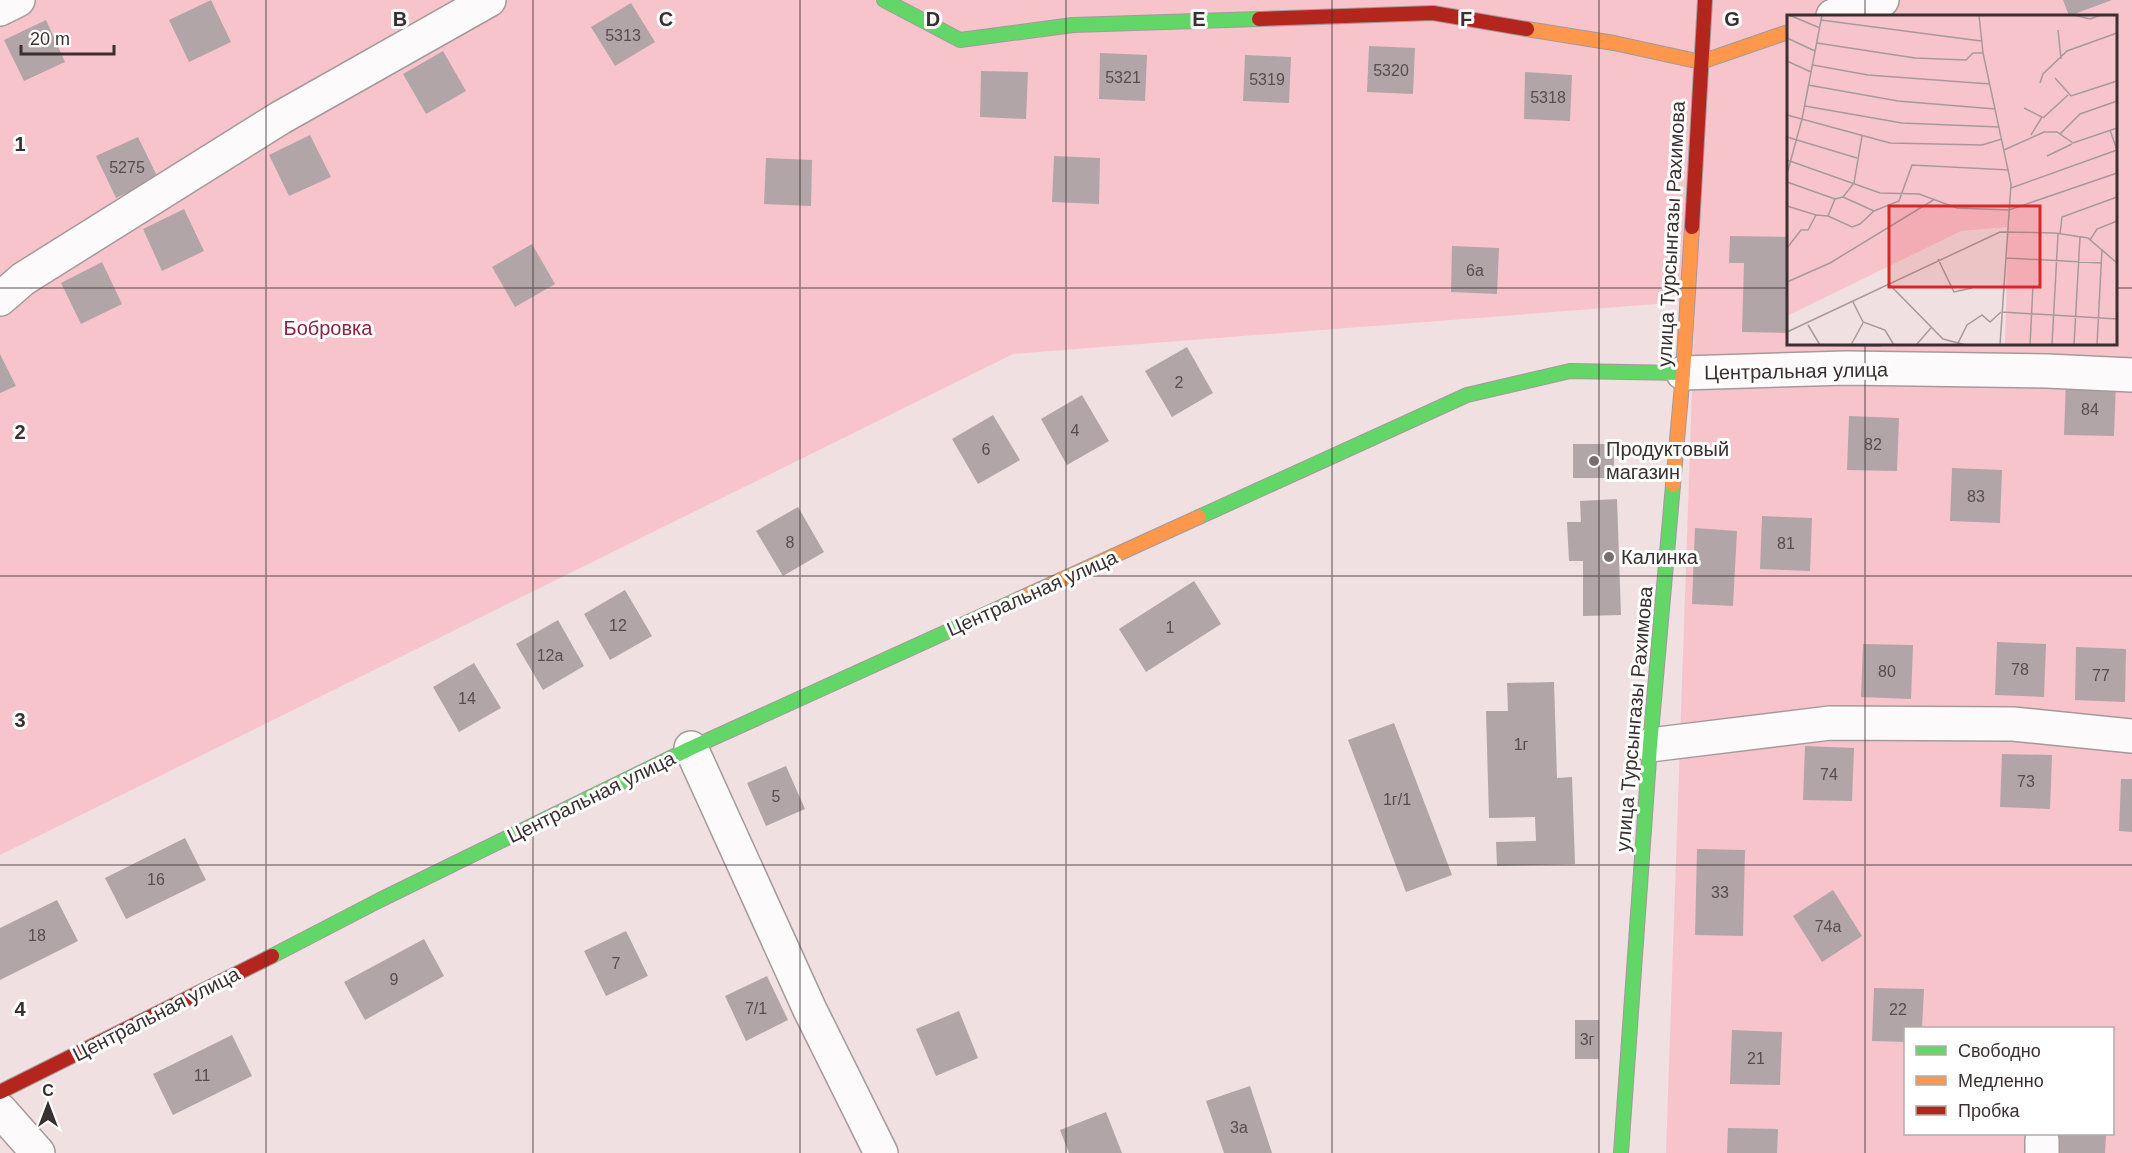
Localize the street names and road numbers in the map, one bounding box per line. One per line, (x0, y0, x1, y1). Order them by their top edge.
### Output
street label: улица Турсынгазы Рахимова (1653, 100, 1689, 367)
street label: Центральная улица (1704, 358, 1889, 384)
street label: Центральная улица (943, 545, 1121, 640)
street label: улица Турсынгазы Рахимова (1611, 585, 1657, 853)
street label: Центральная улица (503, 746, 679, 847)
street label: Центральная улица (69, 962, 244, 1066)

